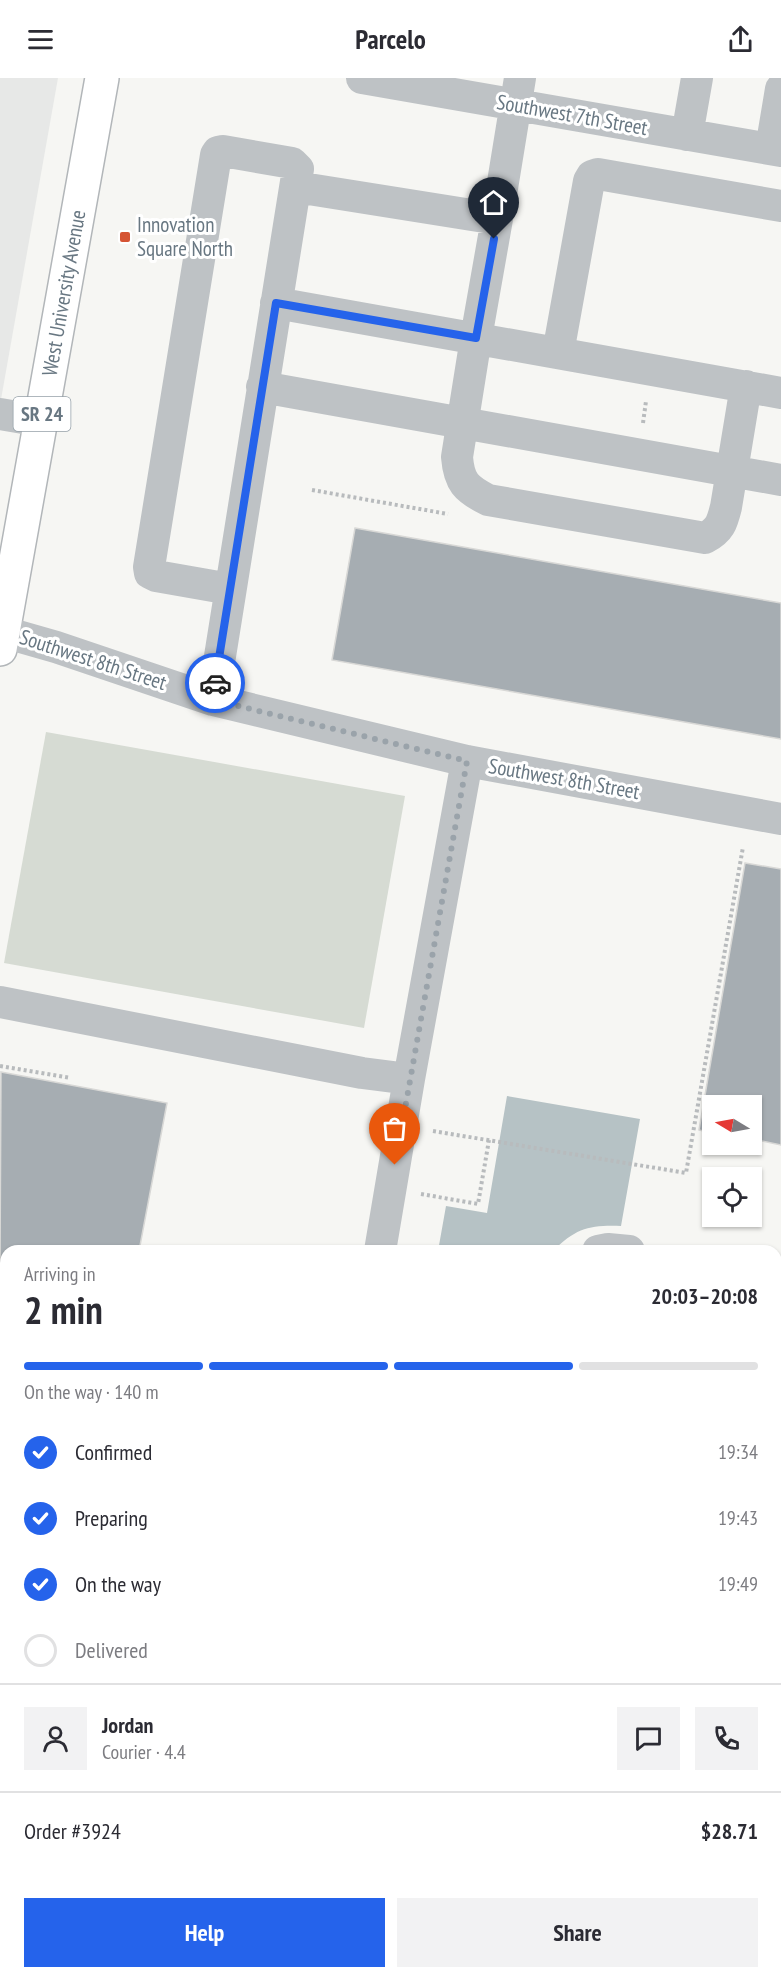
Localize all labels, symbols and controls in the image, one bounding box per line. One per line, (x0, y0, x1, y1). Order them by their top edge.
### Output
text: Parcelo (355, 22, 426, 56)
icon: menu (24, 23, 57, 56)
icon: share (724, 23, 757, 56)
street label: Southwest 7th Street (495, 88, 650, 141)
pin (468, 177, 519, 239)
icon: home (477, 186, 510, 219)
street label: West University Avenue (36, 208, 91, 378)
place label: Innovation Square North (137, 211, 233, 262)
marker: Innovation Square North (118, 230, 132, 244)
road number: SR 24 (14, 397, 70, 431)
street label: Southwest 8th Street (16, 623, 170, 696)
courier (185, 653, 245, 713)
icon: car (199, 667, 232, 700)
street label: Southwest 8th Street (487, 752, 642, 805)
north arrow (702, 1095, 762, 1155)
map controls (702, 1095, 762, 1227)
pin (369, 1103, 420, 1165)
icon: bag (378, 1112, 411, 1145)
button: locate (702, 1167, 762, 1227)
text: Arriving in (24, 1261, 96, 1287)
text: 20:03–20:08 (651, 1282, 758, 1310)
text: 2 min (24, 1284, 103, 1335)
text: On the way · 140 m (24, 1379, 159, 1405)
icon: check (24, 1436, 57, 1469)
text: Confirmed (75, 1438, 152, 1466)
text: 19:34 (718, 1439, 758, 1465)
icon: check (24, 1502, 57, 1535)
text: Preparing (75, 1504, 148, 1532)
text: 19:43 (718, 1505, 758, 1531)
icon: check (24, 1568, 57, 1601)
text: On the way (75, 1570, 161, 1598)
text: 19:49 (718, 1571, 758, 1597)
text: Delivered (75, 1636, 148, 1664)
button: person (24, 1707, 87, 1770)
button: chat (617, 1707, 680, 1770)
button: phone (695, 1707, 758, 1770)
text: Jordan (102, 1711, 153, 1739)
text: Courier · 4.4 (102, 1739, 186, 1765)
text: Order #3924 (24, 1817, 121, 1845)
text: $28.71 (701, 1817, 758, 1845)
button: Help (24, 1898, 385, 1967)
button: Share (397, 1898, 758, 1967)

